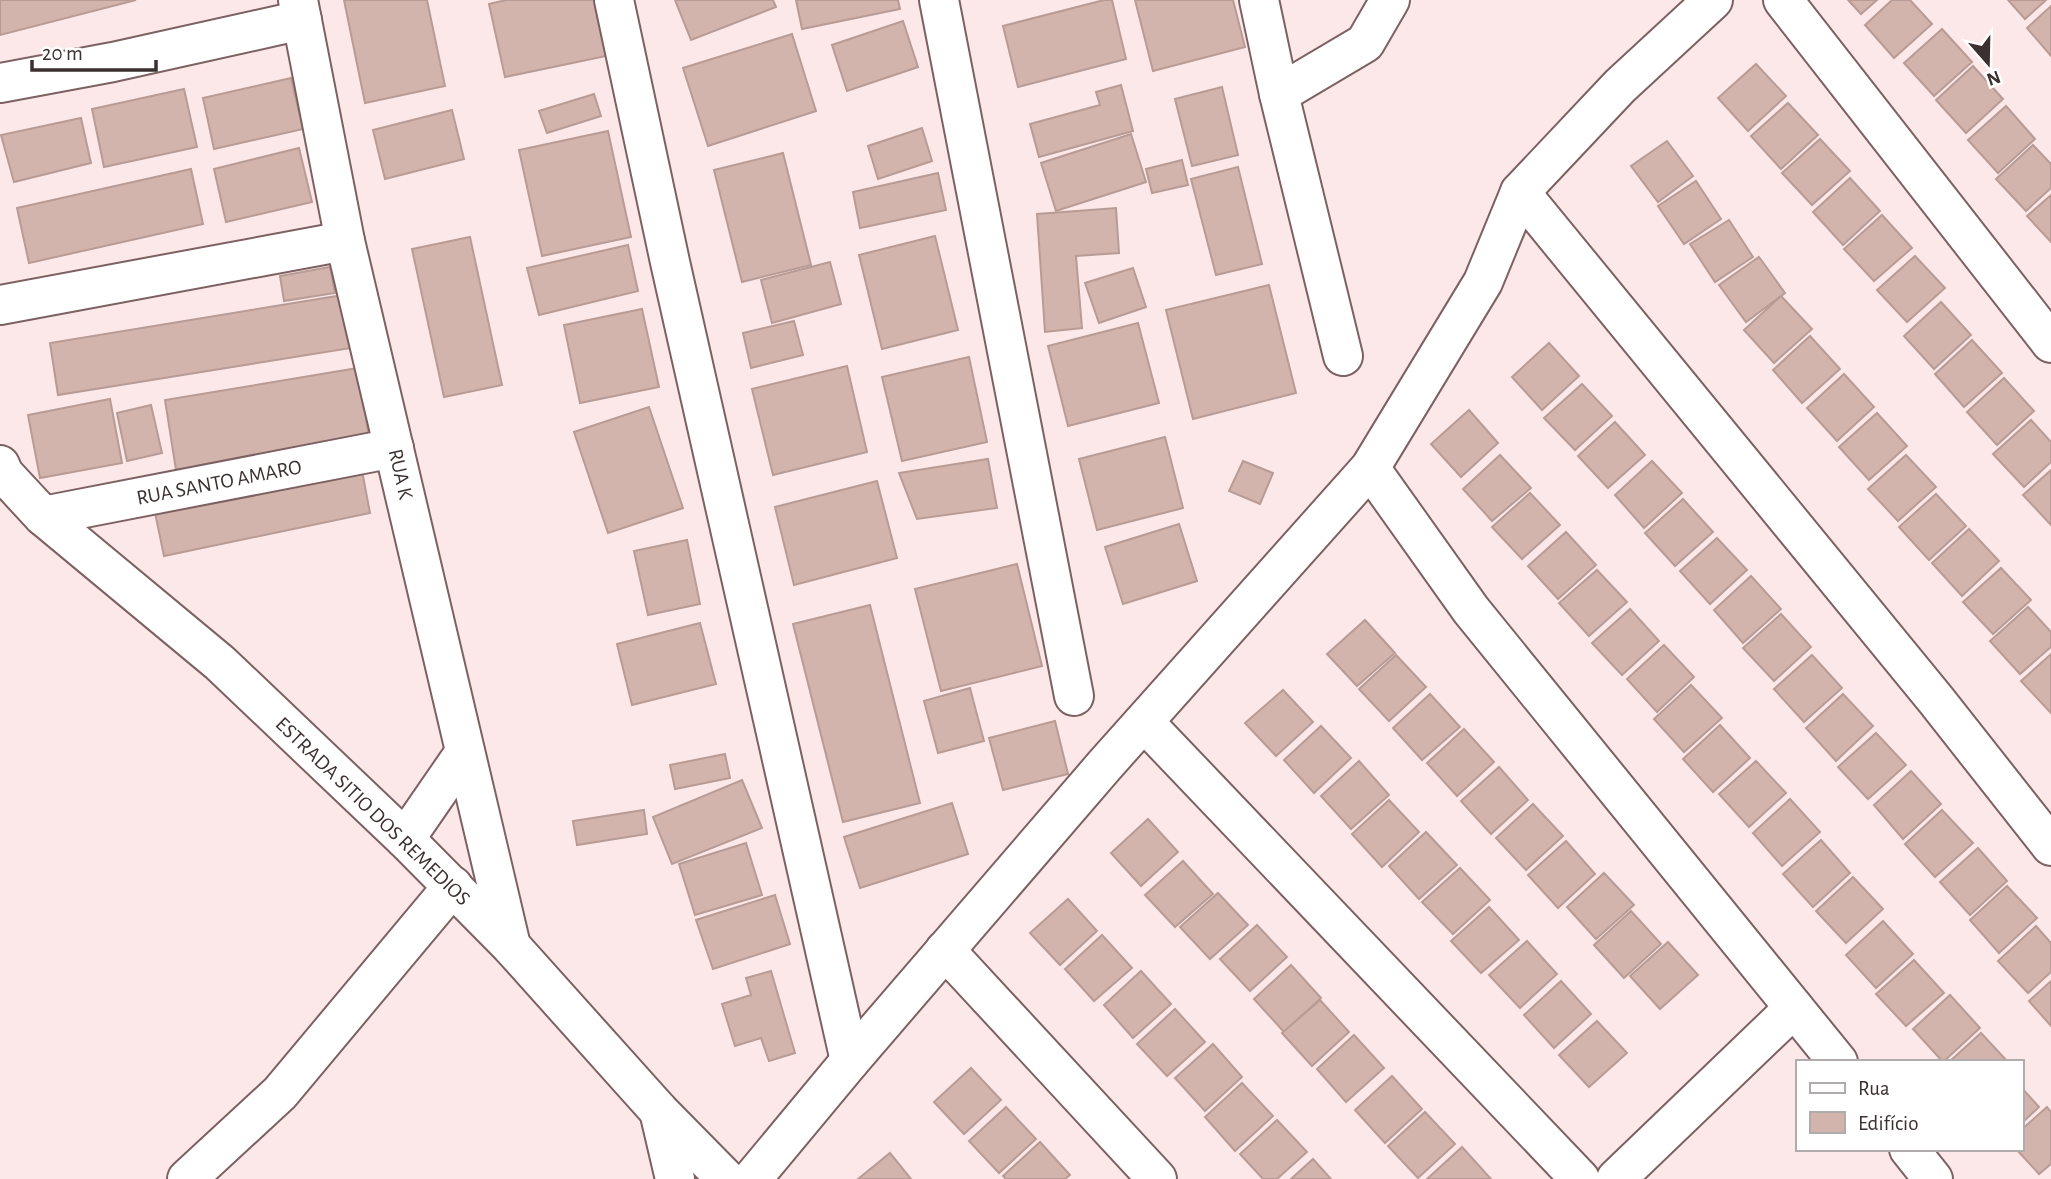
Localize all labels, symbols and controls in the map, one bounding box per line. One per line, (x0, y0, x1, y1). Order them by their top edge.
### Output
scale bar (32, 28, 156, 72)
north arrow (1953, 28, 2023, 98)
text: 20 m (42, 43, 83, 64)
text: N (1984, 66, 2003, 89)
street label: RUA K (385, 447, 417, 502)
street label: RUA SANTO AMARO (135, 456, 303, 509)
street label: ESTRADA SITIO DOS REMEDIOS (271, 713, 474, 910)
legend (1796, 1060, 2023, 1151)
text: Rua (1858, 1078, 1890, 1099)
text: Edifício (1858, 1113, 1918, 1134)

